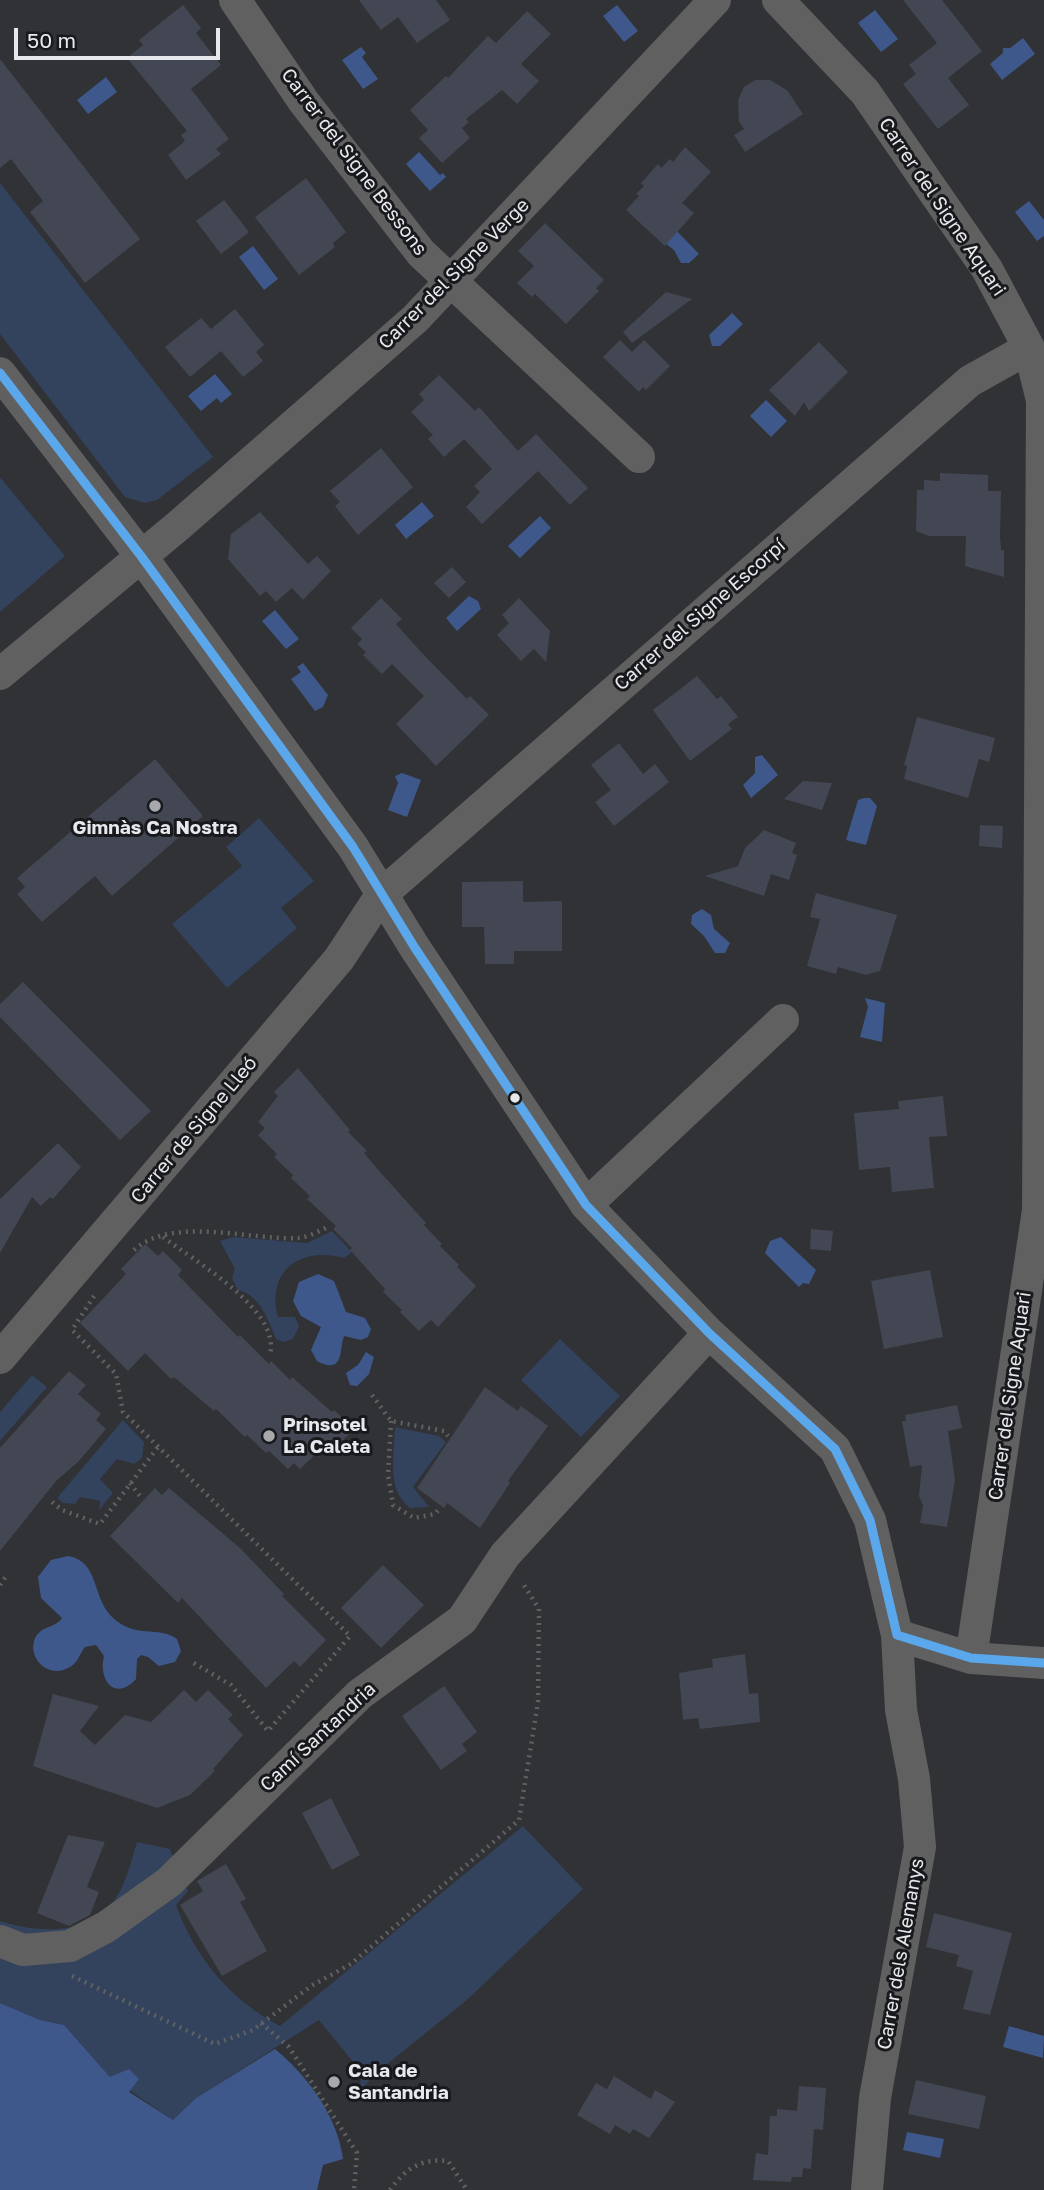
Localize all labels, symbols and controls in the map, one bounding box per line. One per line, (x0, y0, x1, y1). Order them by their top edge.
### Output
scale bar (18, 14, 224, 58)
text: 50 m (27, 27, 76, 53)
street label: Carrer del Signe Bessons (276, 64, 432, 260)
street label: Carrer del Signe Aquari (874, 113, 1010, 301)
street label: Carrer del Signe Verge (374, 194, 534, 354)
street label: Carrer del Signe Escorpí (610, 535, 790, 695)
marker: Gimnàs Ca Nostra (147, 798, 163, 814)
place label: Gimnàs Ca Nostra (72, 817, 238, 839)
street label: Carrer de Signe Lleó (126, 1052, 262, 1208)
unlabelled marker (508, 1091, 522, 1105)
street label: Carrer del Signe Aquari (984, 1290, 1036, 1502)
place label: Prinsotel La Caleta (283, 1414, 370, 1458)
marker: Prinsotel La Caleta (261, 1428, 277, 1444)
street label: Camí Santandria (256, 1678, 380, 1796)
street label: Carrer dels Alemanys (873, 1857, 929, 2051)
place label: Cala de Santandria (348, 2060, 449, 2104)
marker: Cala de Santandria (326, 2074, 342, 2090)

